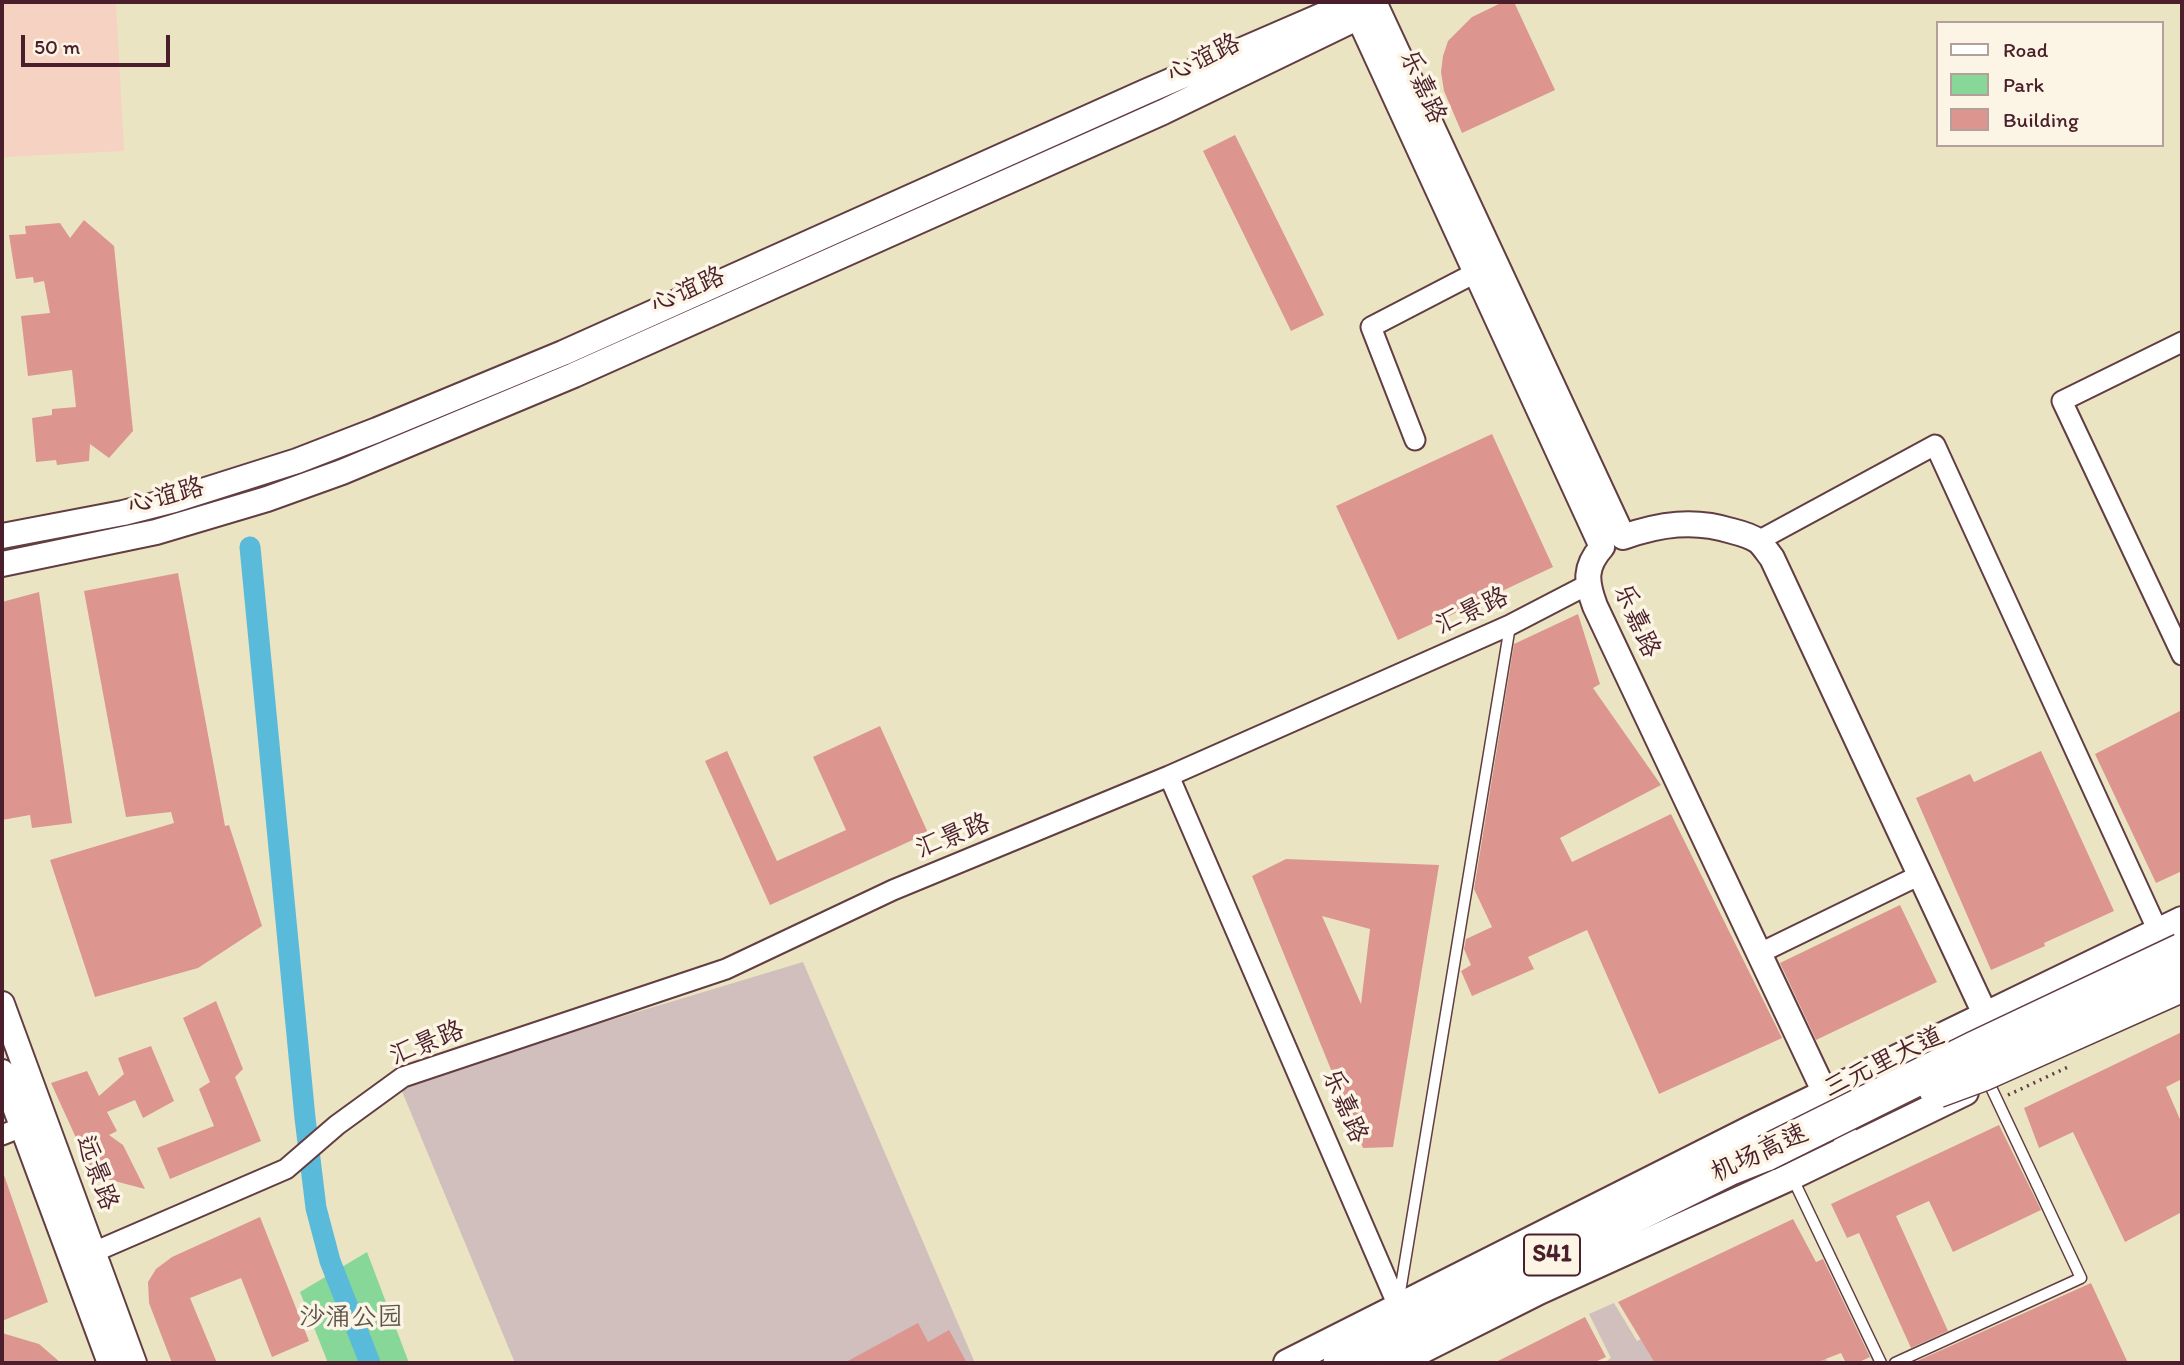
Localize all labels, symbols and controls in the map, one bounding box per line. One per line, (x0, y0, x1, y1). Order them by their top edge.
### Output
scale bar (24, 21, 173, 65)
legend (1936, 21, 2163, 147)
street label: 心谊路 (1162, 28, 1246, 90)
text: 50 m (34, 34, 80, 59)
text: Road (2003, 37, 2048, 62)
street label: 乐嘉路 (1392, 45, 1452, 129)
text: Park (2003, 72, 2044, 97)
text: Building (2003, 107, 2079, 132)
street label: 心谊路 (646, 261, 730, 321)
street label: 心谊路 (124, 472, 208, 522)
street label: 乐嘉路 (1606, 579, 1666, 663)
street label: 汇景路 (1430, 581, 1514, 643)
street label: 汇景路 (911, 808, 995, 866)
street label: 汇景路 (385, 1015, 469, 1073)
street label: 三元里大道 (1819, 1020, 1949, 1106)
street label: 乐嘉路 (1314, 1064, 1374, 1148)
street label: 机场高速 (1706, 1118, 1814, 1190)
street label: 远景路 (68, 1131, 124, 1215)
road number: S41 (1524, 1234, 1580, 1275)
park label: 沙涌公园 (299, 1302, 403, 1334)

